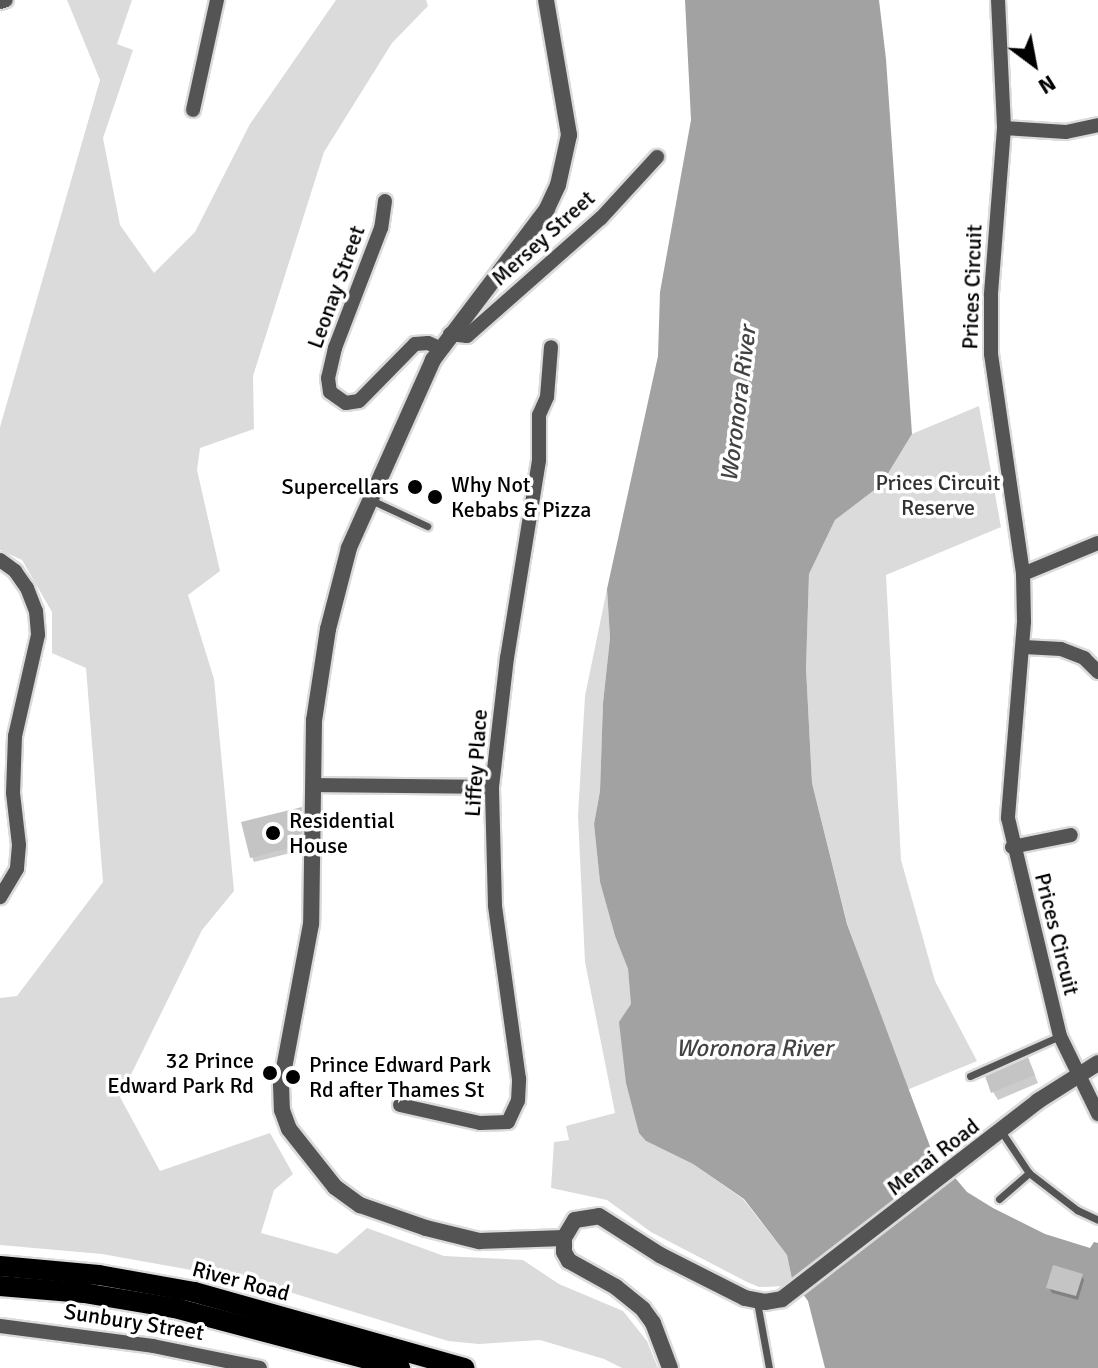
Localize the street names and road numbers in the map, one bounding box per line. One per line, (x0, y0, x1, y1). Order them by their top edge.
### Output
street label: Mersey Street (486, 185, 600, 291)
street label: Leonay Street (302, 222, 370, 352)
street label: Prices Circuit (957, 224, 987, 350)
street label: Liffey Place (459, 708, 493, 818)
street label: Prices Circuit (1029, 870, 1085, 998)
street label: Menai Road (882, 1113, 984, 1201)
street label: River Road (189, 1255, 293, 1307)
street label: Sunbury Street (62, 1298, 206, 1346)

